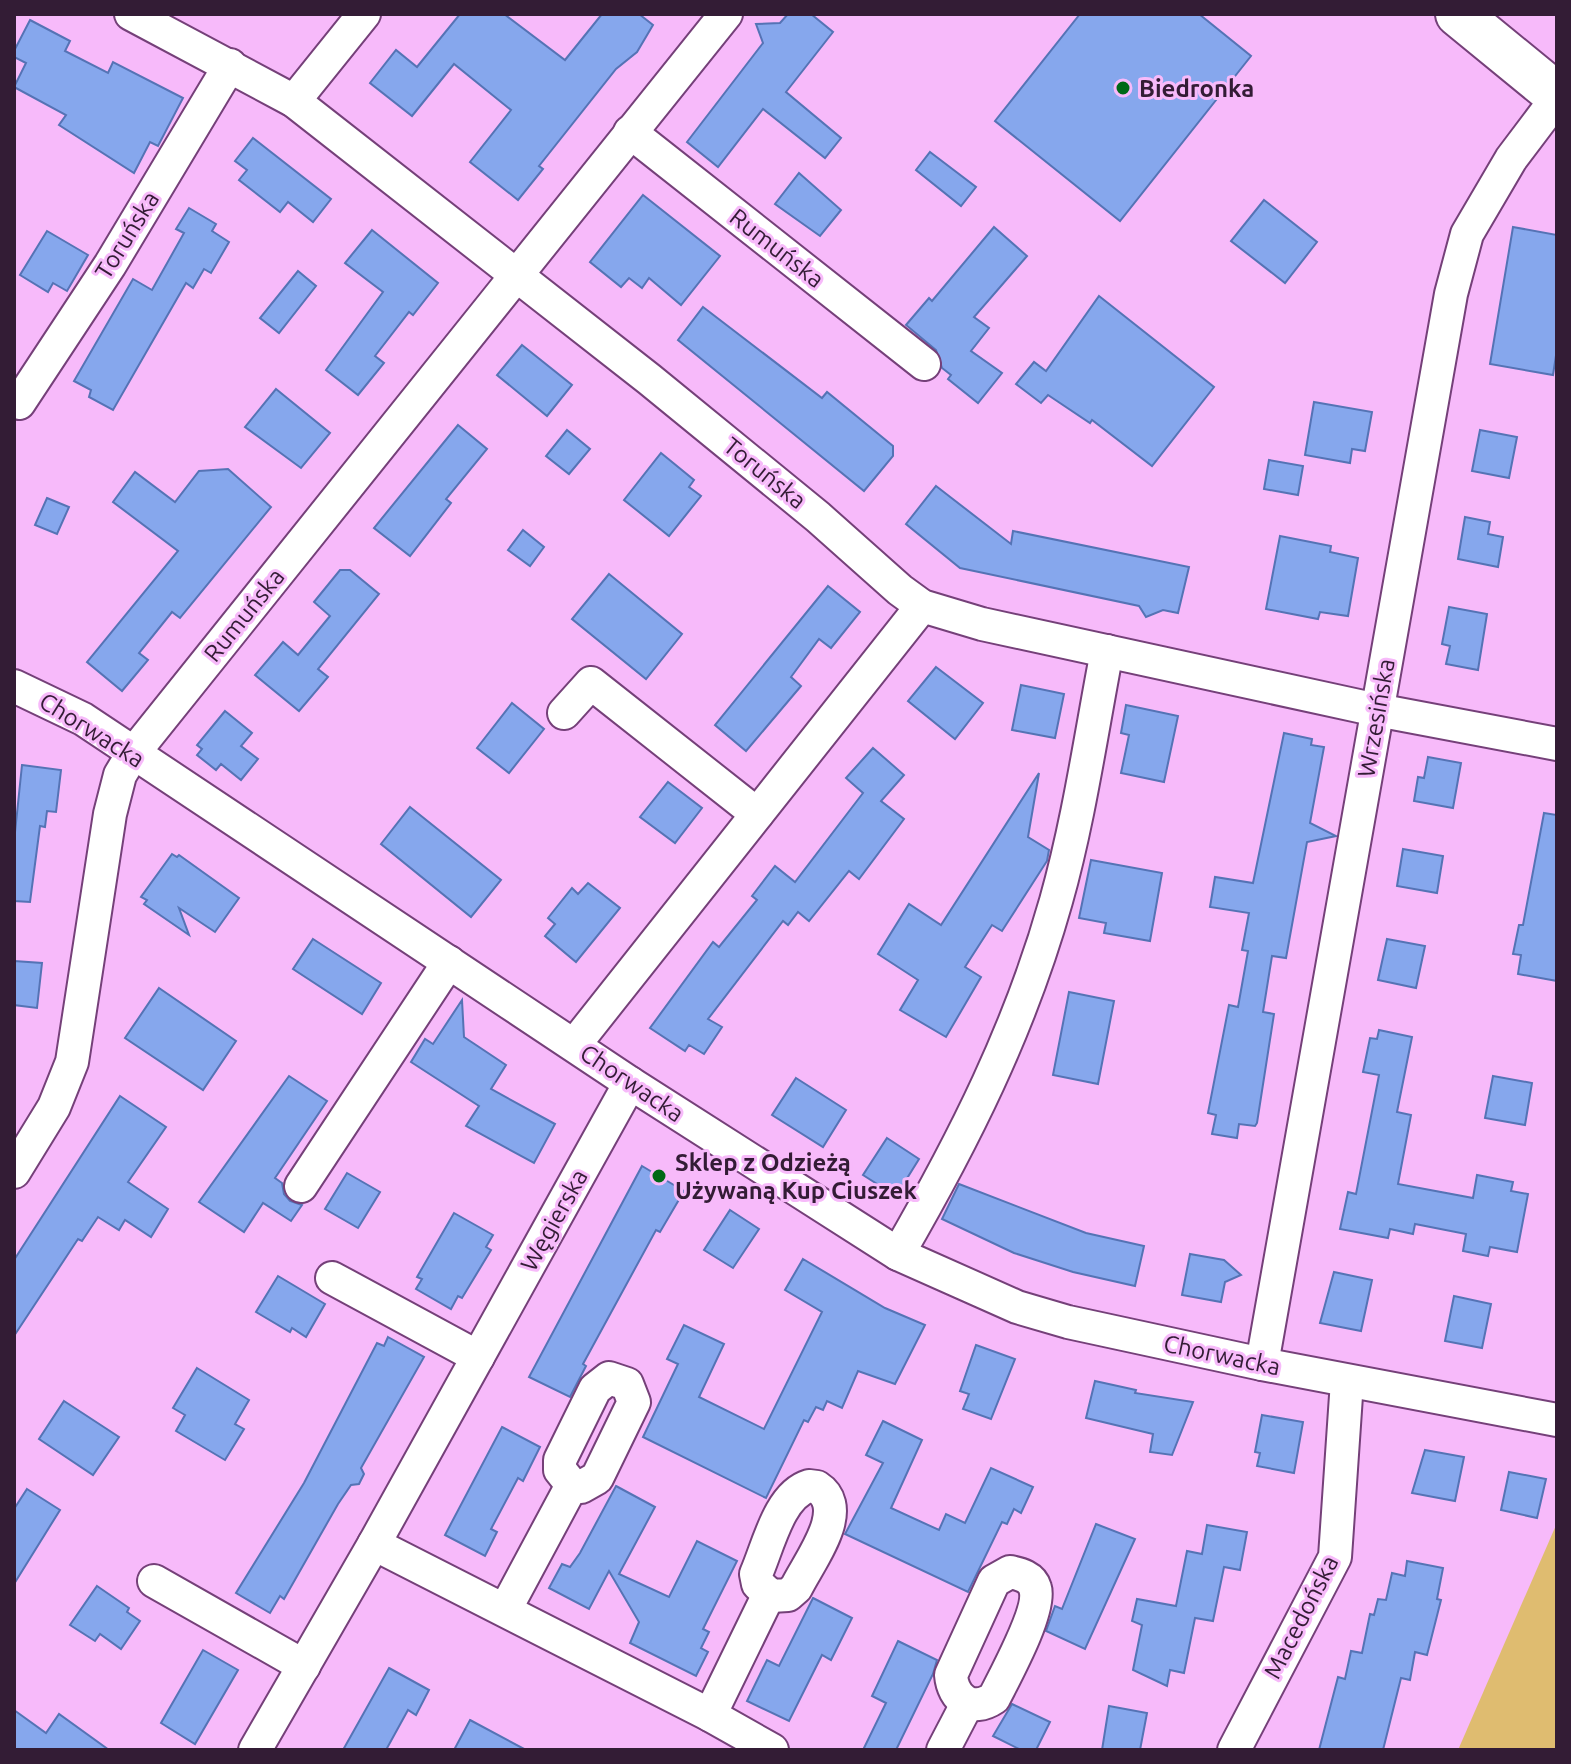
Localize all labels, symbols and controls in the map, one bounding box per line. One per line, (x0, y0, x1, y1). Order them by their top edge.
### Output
place label: Biedronka (1139, 75, 1254, 102)
marker: Biedronka (1114, 79, 1132, 97)
street label: Toruńska (90, 186, 164, 284)
street label: Rumuńska (725, 203, 829, 293)
street label: Toruńska (719, 432, 811, 514)
street label: Rumuńska (198, 563, 290, 667)
street label: Wrzesińska (1352, 657, 1400, 779)
street label: Chorwacka (35, 687, 149, 773)
street label: Chorwacka (575, 1039, 689, 1127)
place label: Sklep z Odzieżą Używaną Kup Ciuszek (675, 1149, 917, 1204)
street label: Węgierska (515, 1165, 593, 1275)
marker: Sklep z Odzieżą Używaną Kup Ciuszek (650, 1167, 668, 1185)
street label: Chorwacka (1161, 1329, 1283, 1381)
street label: Macedońska (1259, 1551, 1343, 1683)

